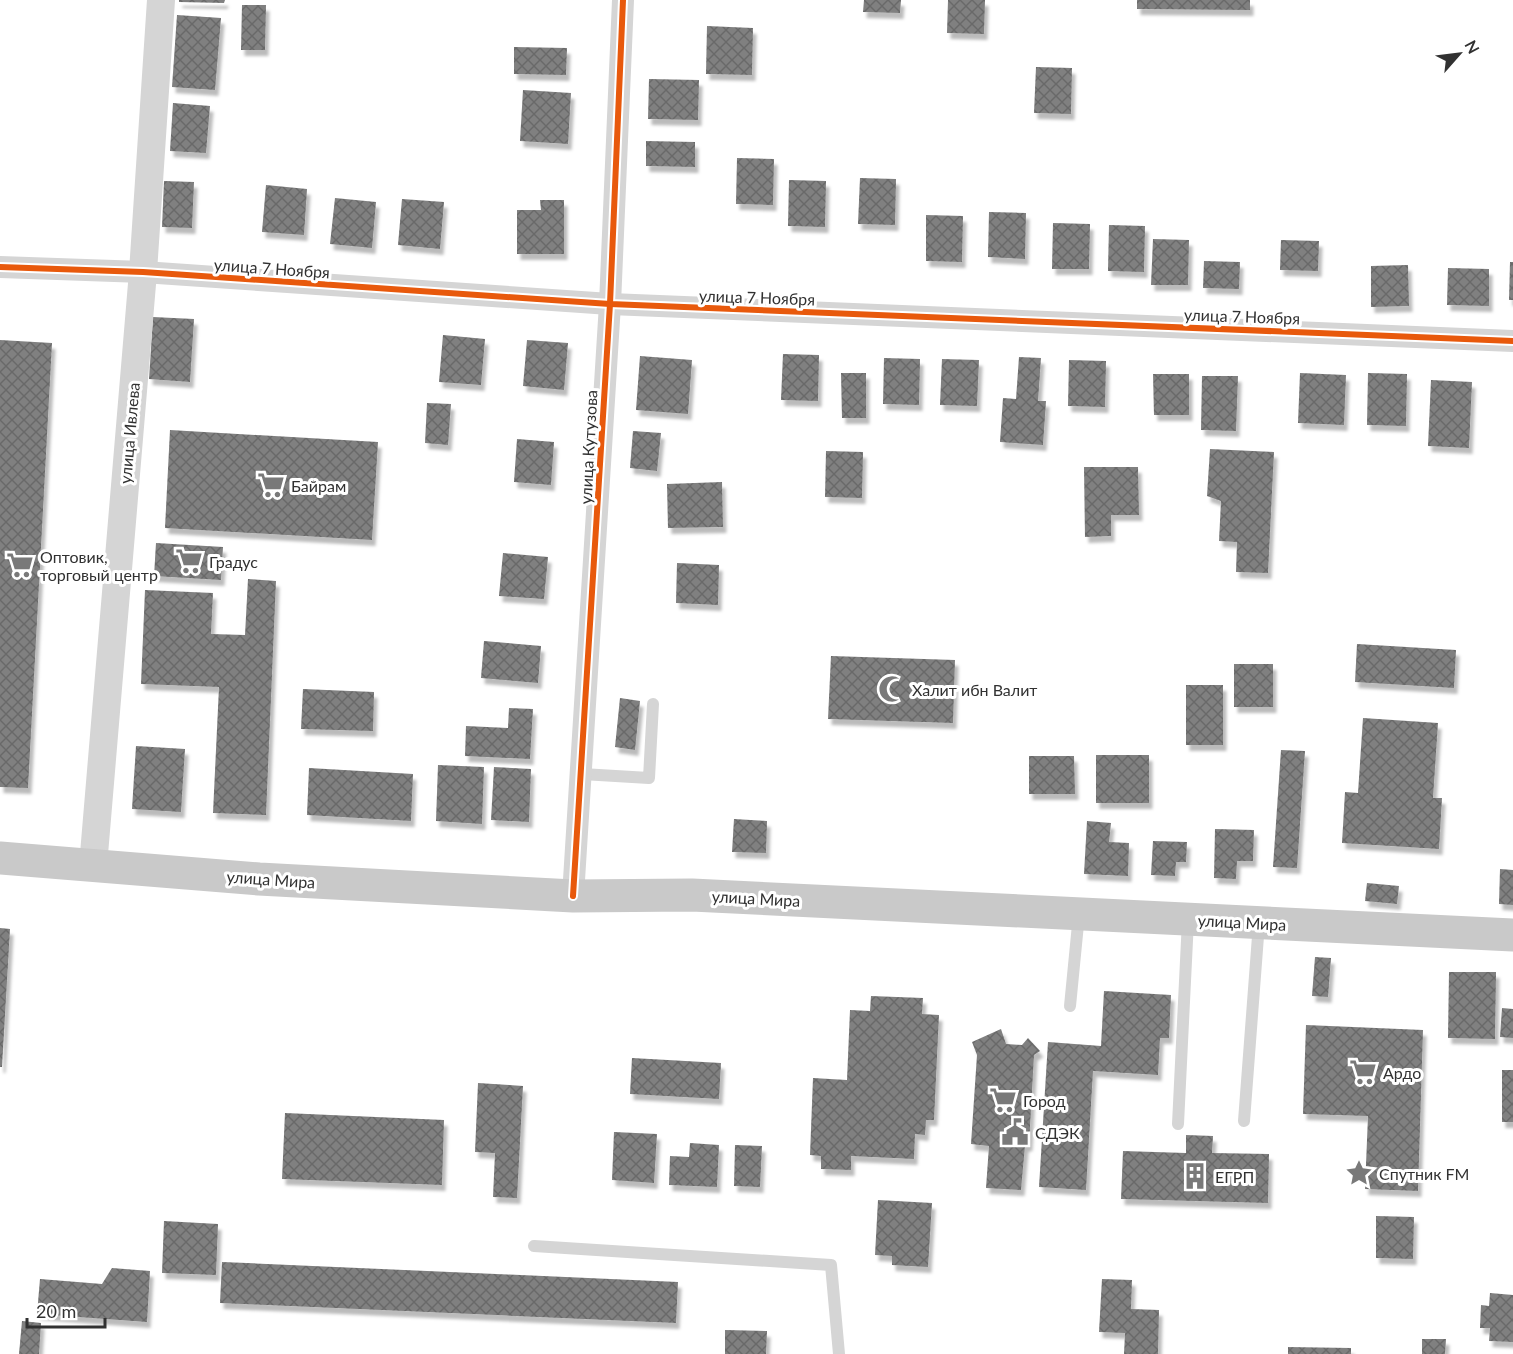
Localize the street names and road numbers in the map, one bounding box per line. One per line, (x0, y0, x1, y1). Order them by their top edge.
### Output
street label: улица 7 Ноября (213, 254, 331, 282)
street label: улица 7 Ноября (699, 285, 815, 309)
street label: улица 7 Ноября (1184, 304, 1300, 328)
street label: улица Ивлева (115, 382, 143, 484)
street label: улица Кутузова (576, 389, 600, 505)
street label: улица Мира (226, 866, 316, 892)
street label: улица Мира (711, 886, 801, 910)
street label: улица Мира (1197, 910, 1287, 934)

